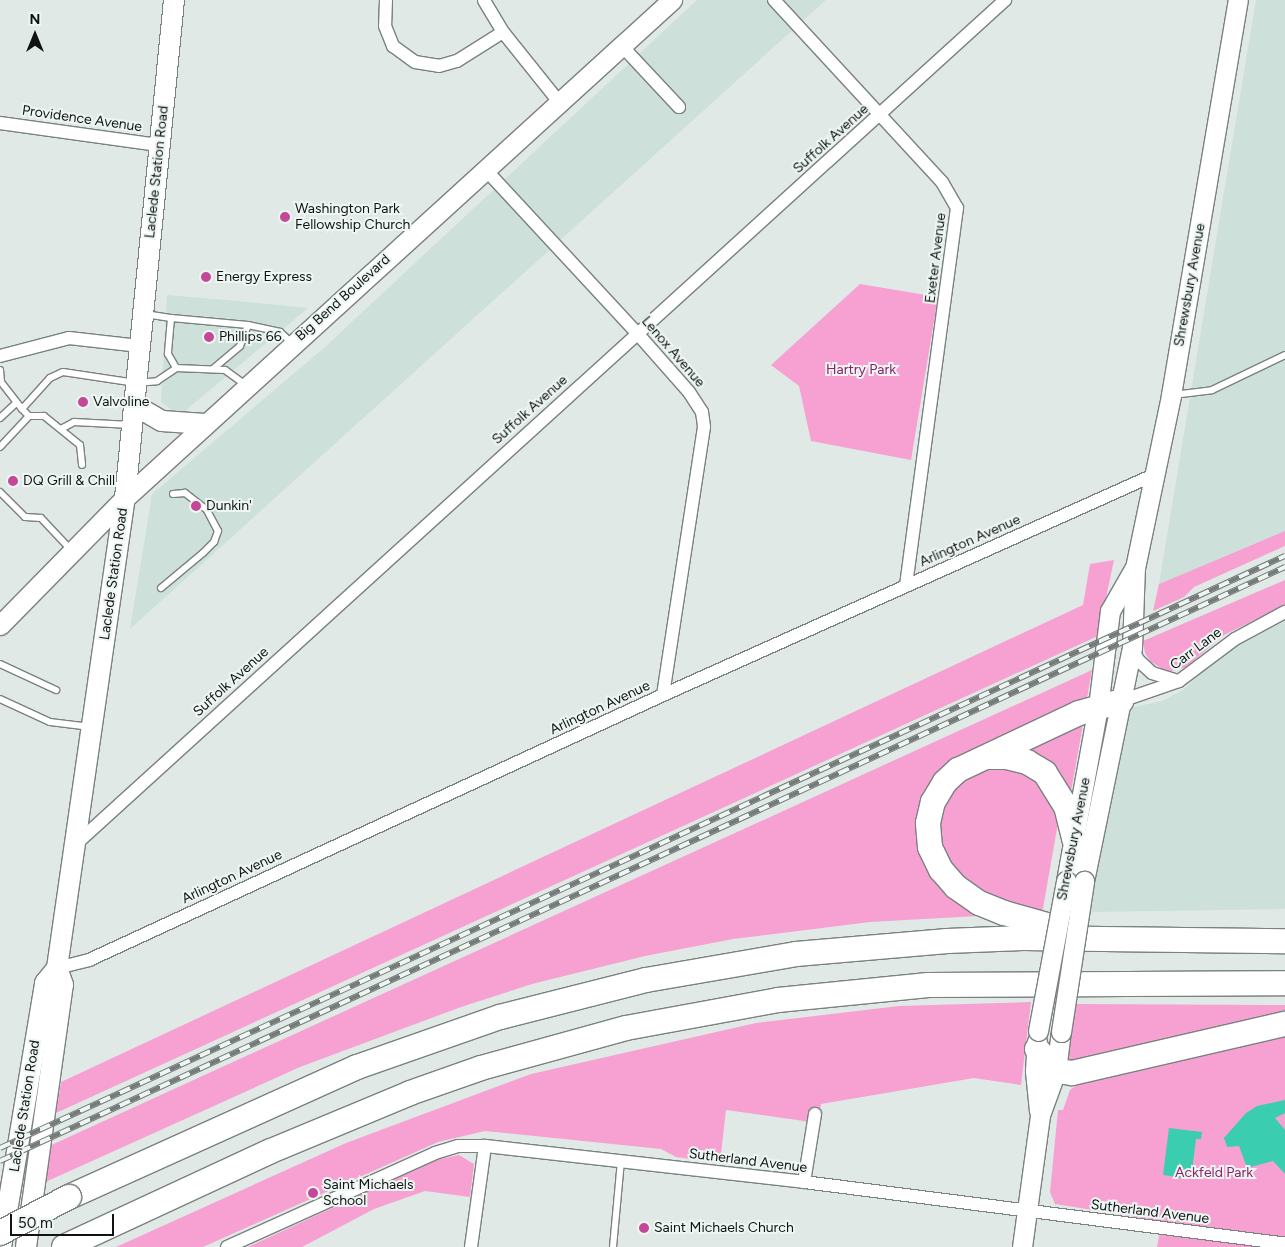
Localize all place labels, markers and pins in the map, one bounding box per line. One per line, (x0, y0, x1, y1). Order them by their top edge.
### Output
place label: Washington Park Fellowship Church (295, 201, 410, 233)
marker: Washington Park Fellowship Church (279, 211, 291, 223)
place label: Energy Express (216, 269, 312, 285)
marker: Energy Express (200, 271, 212, 283)
place label: Phillips 66 (219, 329, 282, 345)
marker: Phillips 66 (203, 331, 215, 343)
place label: Valvoline (93, 394, 149, 410)
marker: Valvoline (77, 396, 89, 408)
place label: DQ Grill & Chill (23, 473, 115, 489)
marker: DQ Grill & Chill (7, 475, 19, 487)
place label: Dunkin' (206, 498, 252, 514)
marker: Dunkin' (190, 500, 202, 512)
place label: Saint Michaels School (323, 1177, 413, 1210)
marker: Saint Michaels School (307, 1187, 319, 1199)
place label: Saint Michaels Church (654, 1220, 794, 1236)
marker: Saint Michaels Church (638, 1222, 650, 1234)

